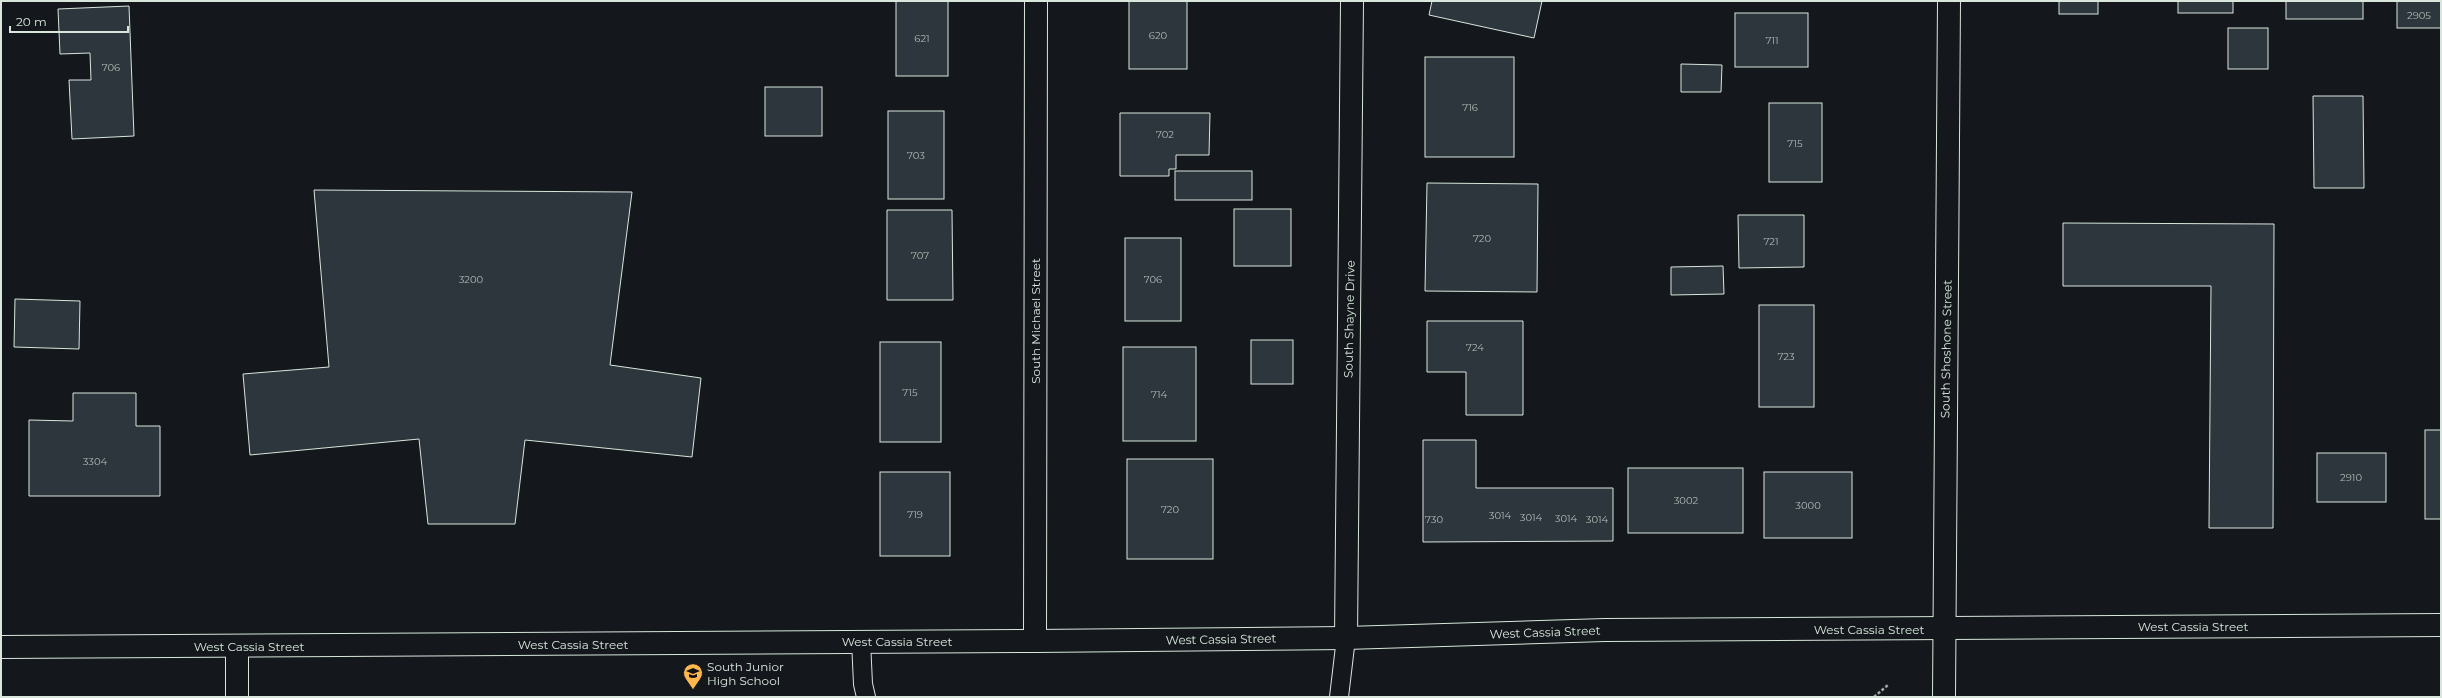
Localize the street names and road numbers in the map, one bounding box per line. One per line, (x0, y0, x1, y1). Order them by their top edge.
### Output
street label: South Michael Street (1028, 258, 1043, 384)
street label: South Shayne Drive (1340, 260, 1358, 378)
street label: South Shoshone Street (1937, 280, 1955, 418)
street label: West Cassia Street (2138, 619, 2248, 634)
street label: West Cassia Street (1814, 622, 1924, 637)
street label: West Cassia Street (1489, 623, 1601, 641)
street label: West Cassia Street (1166, 631, 1277, 647)
street label: West Cassia Street (842, 634, 952, 649)
street label: West Cassia Street (518, 637, 628, 652)
street label: West Cassia Street (194, 639, 304, 654)

